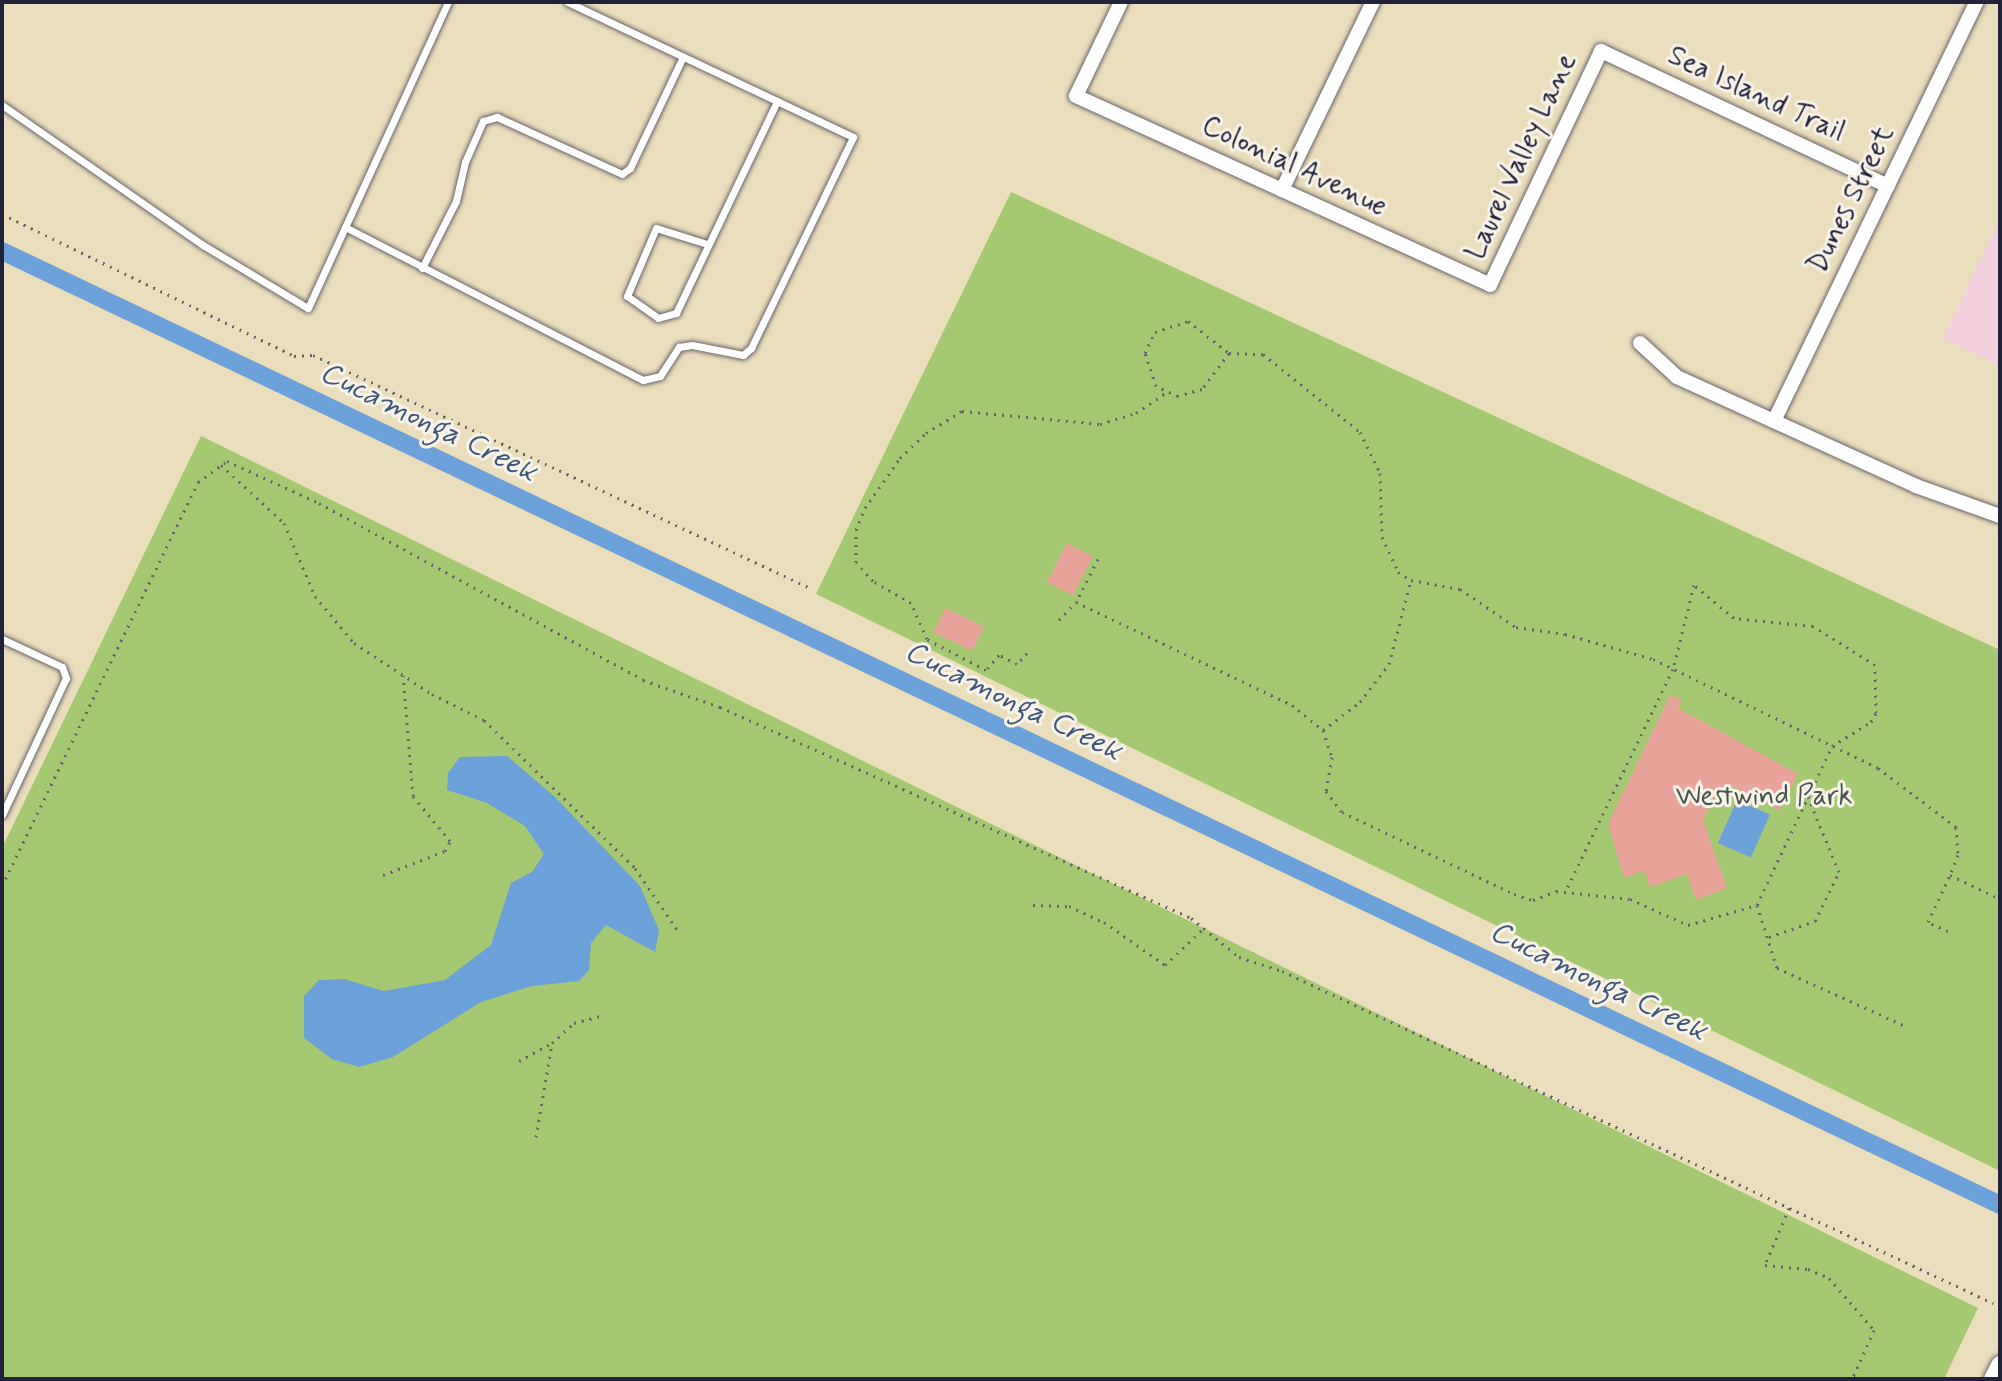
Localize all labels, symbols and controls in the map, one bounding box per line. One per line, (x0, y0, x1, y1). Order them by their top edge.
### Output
street label: Sea Island Trail (1663, 40, 1849, 150)
street label: Laurel Valley Lane (1461, 52, 1583, 262)
street label: Colonial Avenue (1198, 110, 1390, 224)
street label: Dunes Street (1802, 121, 1902, 279)
water label: Cucamonga Creek (314, 355, 542, 491)
water label: Cucamonga Creek (899, 634, 1127, 770)
park label: Westwind Park (1676, 780, 1852, 814)
water label: Cucamonga Creek (1484, 914, 1712, 1050)

